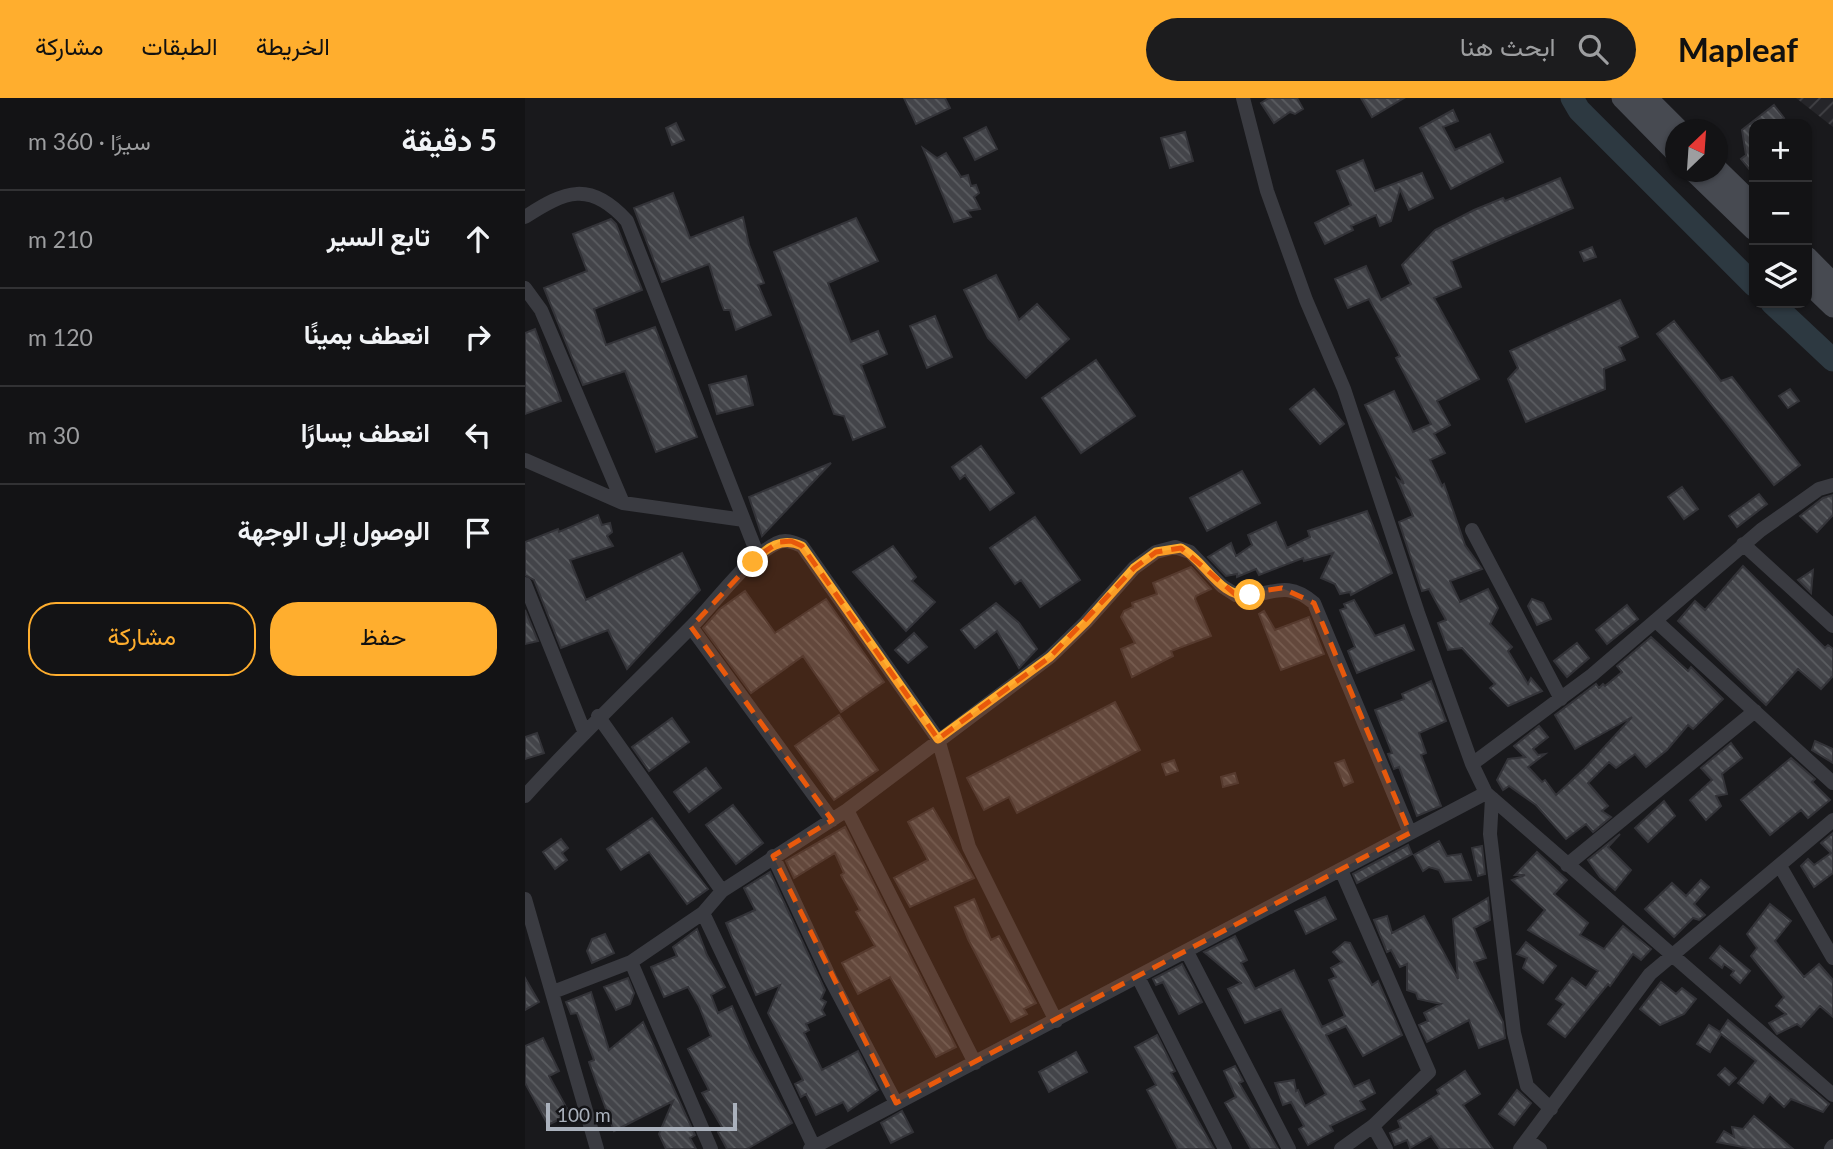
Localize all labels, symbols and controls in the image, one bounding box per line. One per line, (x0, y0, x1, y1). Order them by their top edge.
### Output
search box (1146, 18, 1636, 81)
text: Mapleaf (1678, 29, 1798, 69)
text: ابحث هنا (1460, 30, 1556, 62)
icon: search (1574, 30, 1612, 68)
text: مشاركة (35, 31, 103, 60)
text: الطبقات (141, 31, 218, 60)
text: الخريطة (256, 31, 330, 60)
north arrow (1665, 119, 1728, 182)
map controls (1749, 119, 1812, 308)
button: + (1749, 119, 1812, 182)
text: 5 دقيقة (402, 121, 497, 157)
text: سيرًا · 360 m (28, 127, 151, 155)
button: − (1749, 182, 1812, 245)
text: تابع السير (327, 220, 430, 252)
icon: ahead (459, 220, 497, 258)
text: 210 m (28, 225, 93, 253)
button: layers (1749, 245, 1812, 308)
text: انعطف يمينًا (304, 318, 430, 350)
icon: right (459, 318, 497, 356)
text: 120 m (28, 323, 93, 351)
text: انعطف يسارًا (301, 416, 430, 448)
icon: left (459, 416, 497, 454)
text: 30 m (28, 421, 80, 449)
text: الوصول إلى الوجهة (238, 514, 430, 546)
icon: arrive (459, 514, 497, 552)
route end (737, 546, 768, 577)
route start (1234, 579, 1265, 610)
button: مشاركة (28, 602, 256, 676)
button: حفظ (270, 602, 497, 676)
scale bar (546, 1100, 737, 1132)
text: 100 m (557, 1103, 611, 1126)

